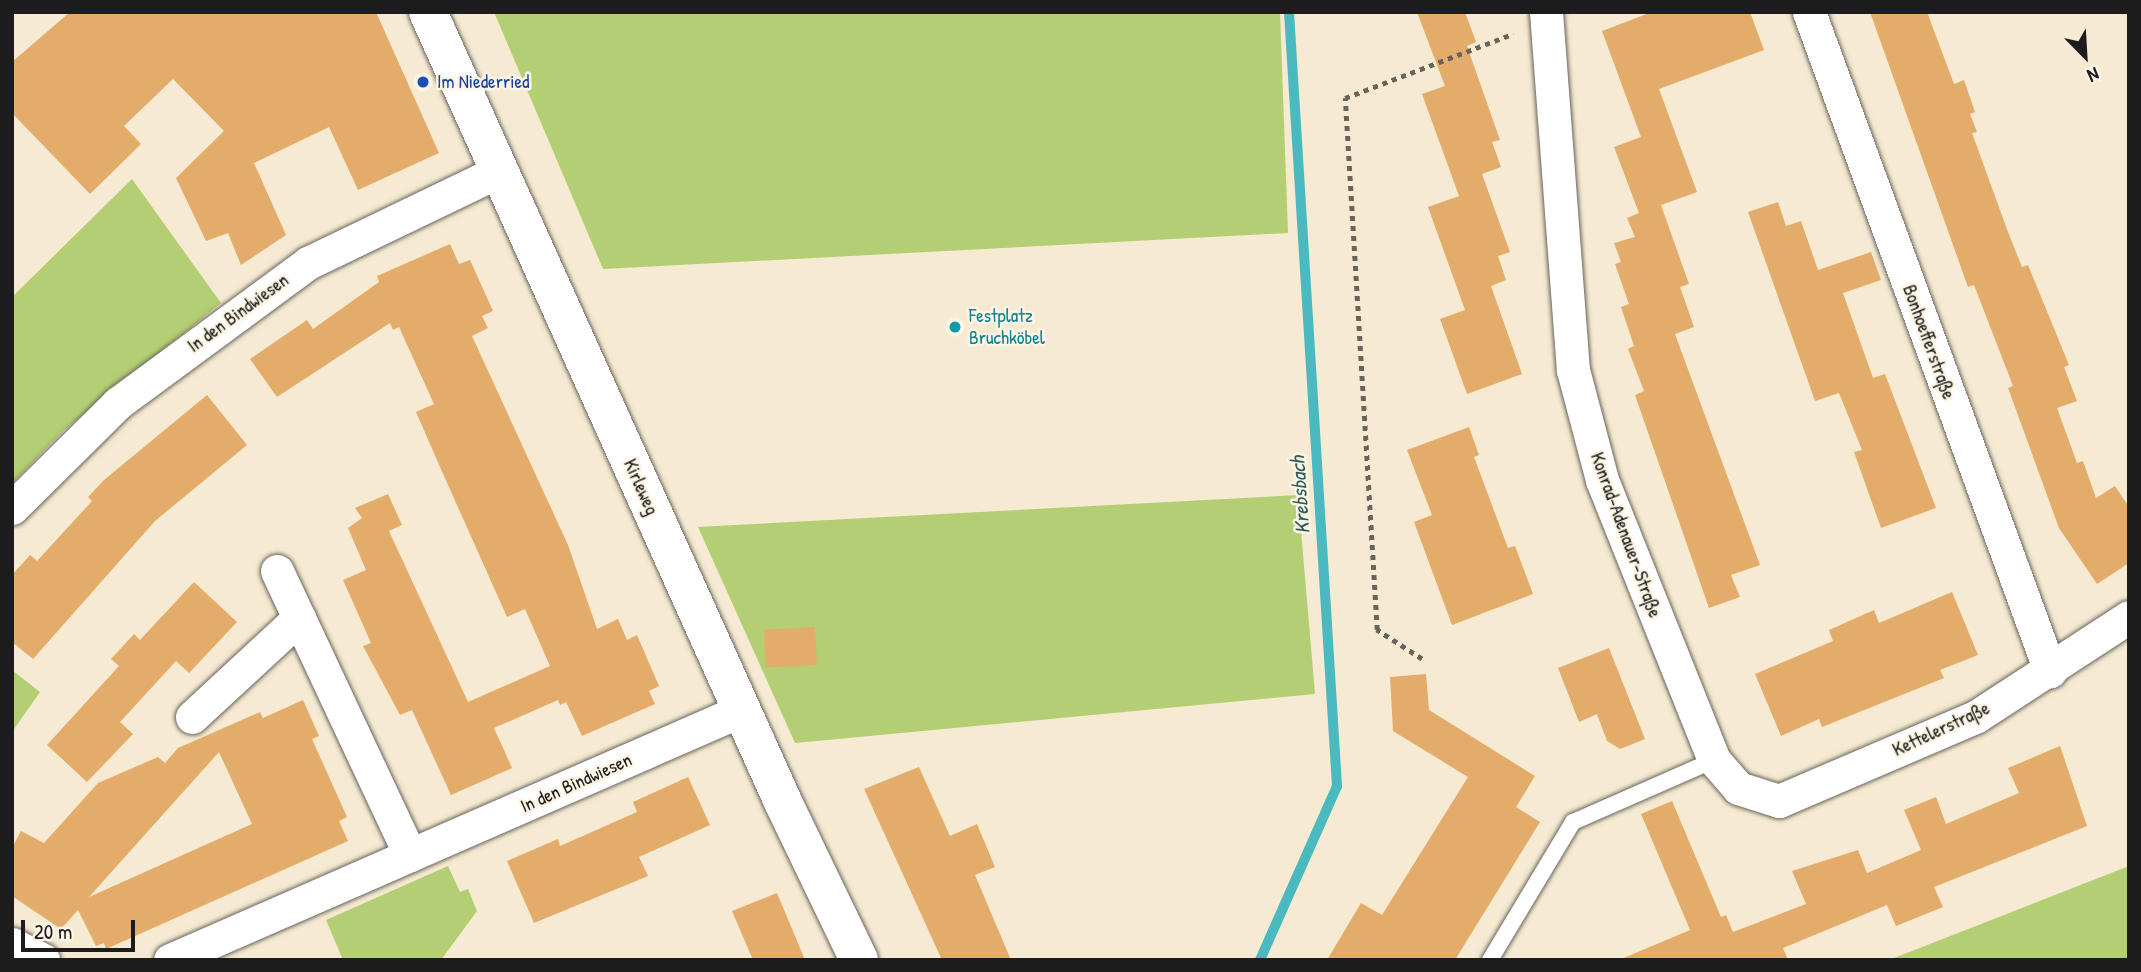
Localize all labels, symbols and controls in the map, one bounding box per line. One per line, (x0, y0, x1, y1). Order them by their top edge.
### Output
north arrow (2050, 21, 2120, 91)
text: N (2084, 61, 2103, 89)
place label: Im Niederried (437, 71, 530, 93)
marker: Im Niederried (415, 74, 431, 90)
street label: In den Bindwiesen (183, 269, 293, 357)
street label: Bonhoefferstraße (1898, 282, 1960, 402)
place label: Festplatz Bruchköbel (969, 305, 1045, 349)
marker: Festplatz Bruchköbel (947, 319, 963, 335)
street label: Konrad-Adenauer-Straße (1586, 449, 1666, 621)
street label: Kirleweg (619, 455, 663, 519)
water label: Krebsbach (1285, 455, 1315, 535)
street label: Kettelerstraße (1889, 697, 1993, 761)
street label: In den Bindwiesen (517, 748, 635, 818)
scale bar (24, 906, 138, 950)
text: 20 m (34, 917, 72, 946)

